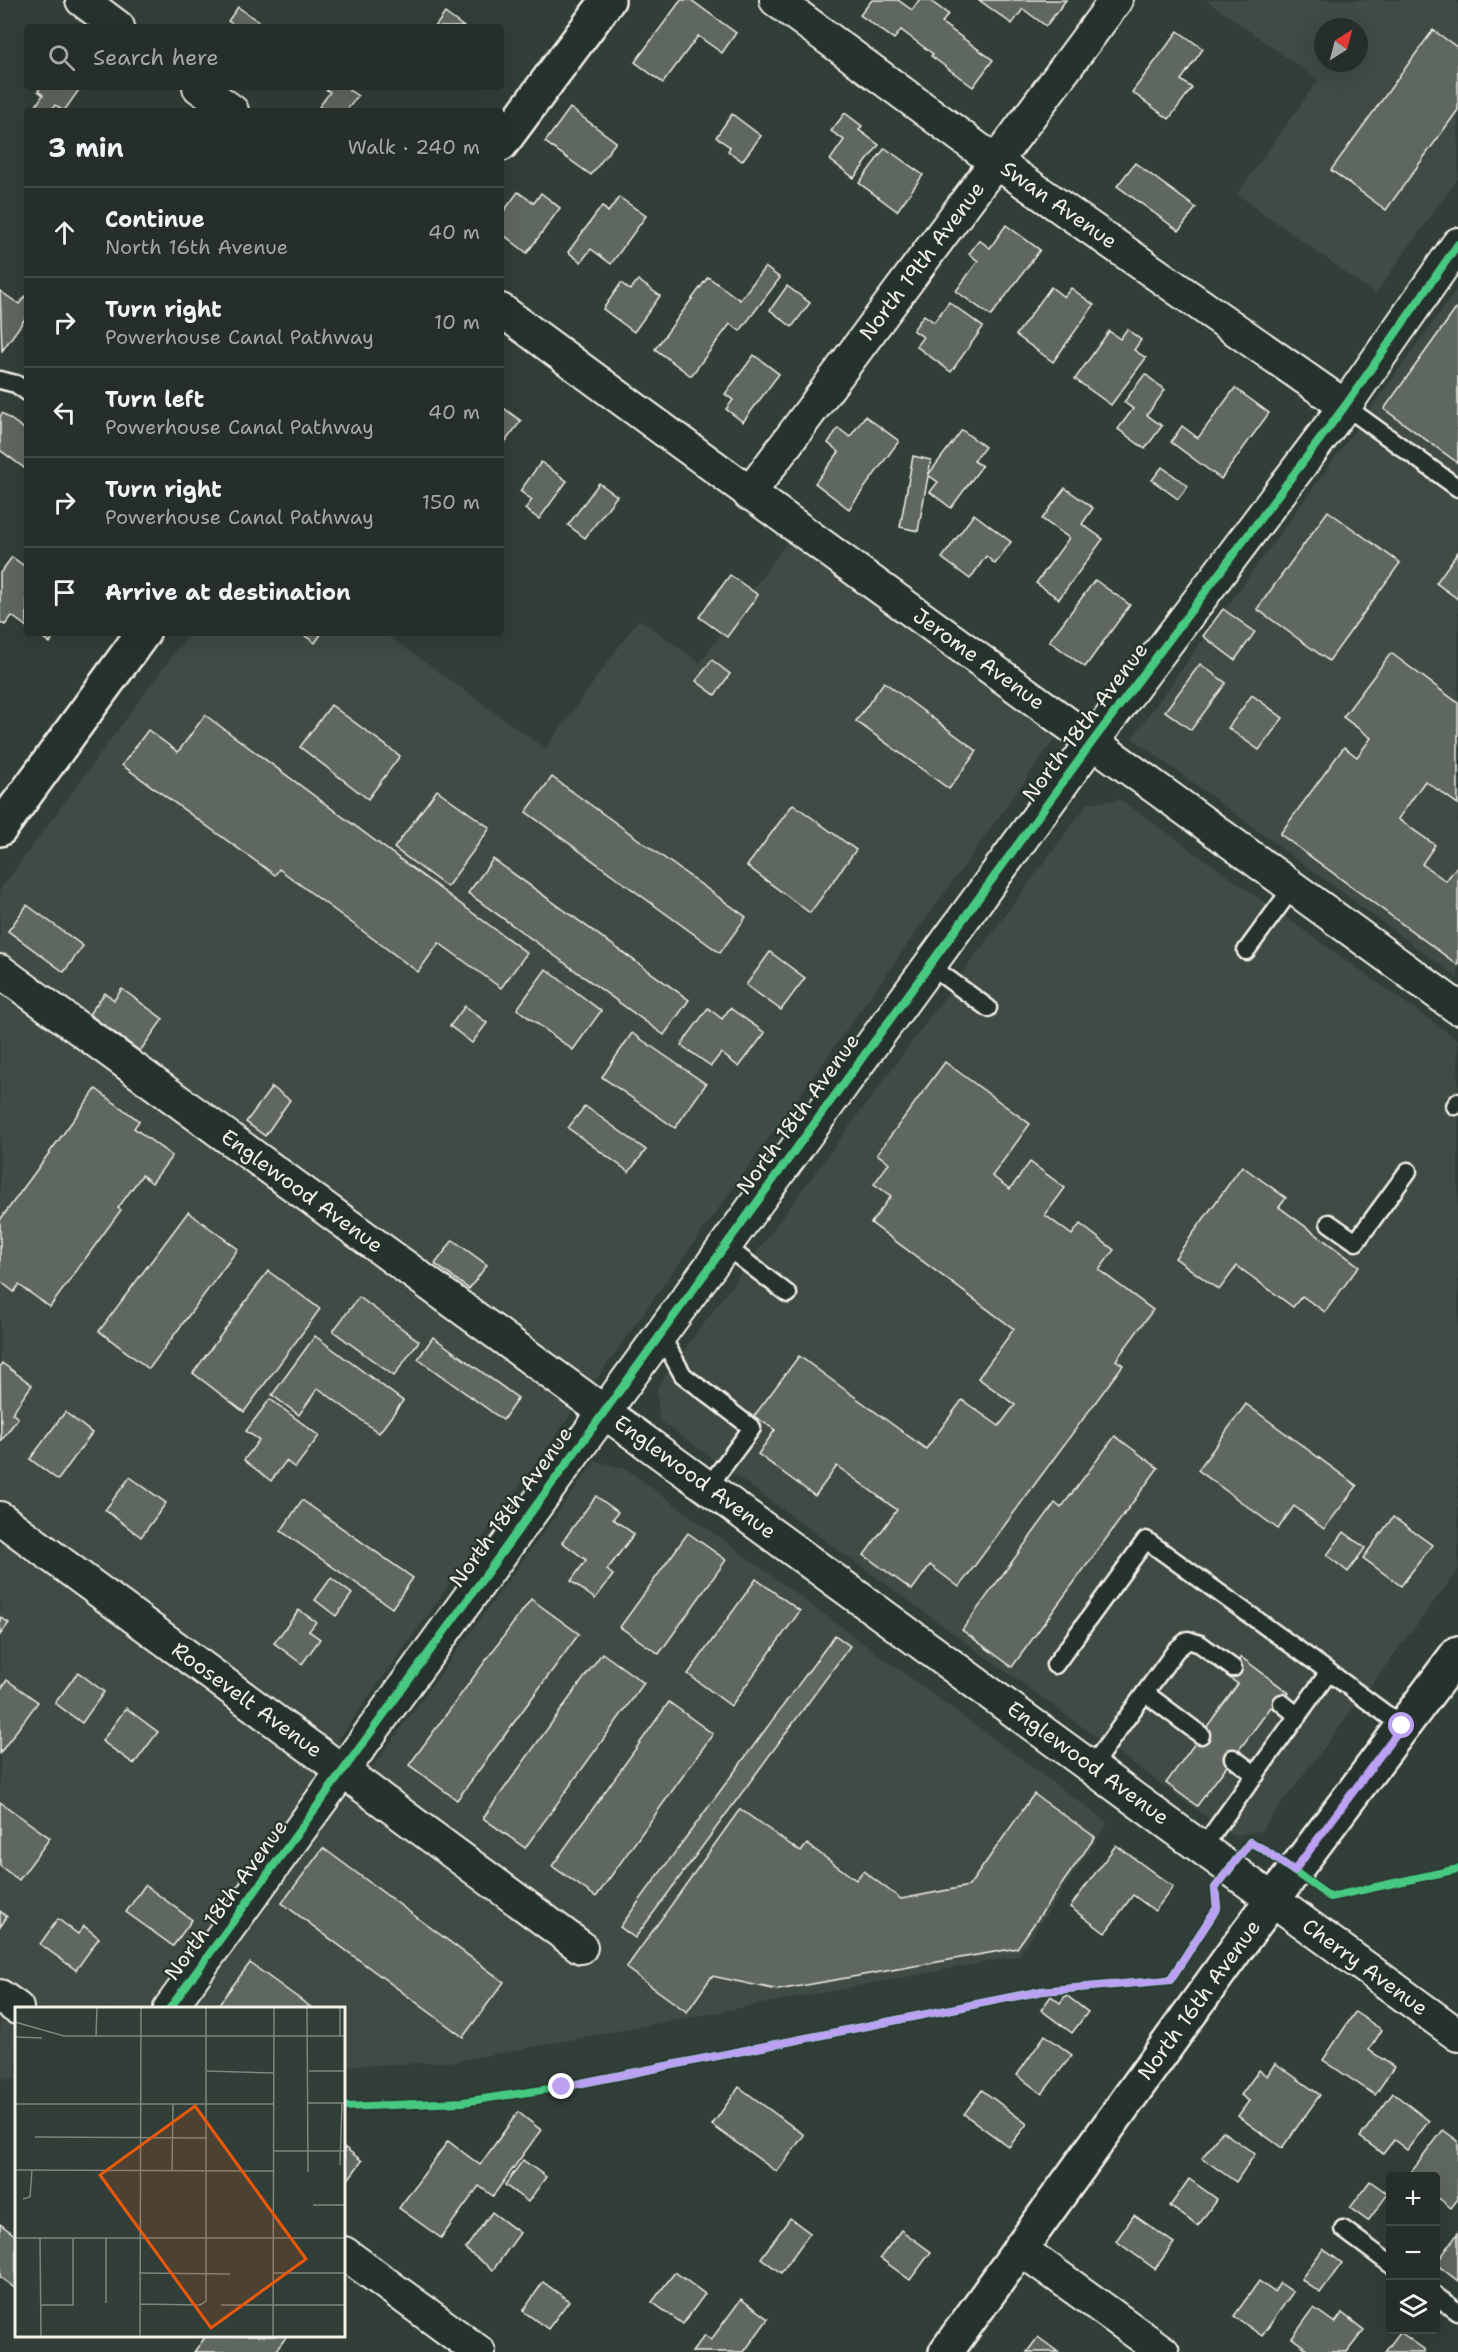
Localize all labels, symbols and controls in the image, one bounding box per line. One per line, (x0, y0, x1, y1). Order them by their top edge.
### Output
north arrow (1314, 18, 1368, 72)
search box (24, 24, 504, 90)
icon: search (45, 41, 78, 74)
text: Search here (93, 43, 219, 72)
text: 3 min (48, 130, 124, 165)
text: Walk · 240 m (348, 134, 480, 160)
street label: Swan Avenue (995, 155, 1123, 255)
street label: North 19th Avenue (853, 176, 991, 346)
text: Continue (105, 205, 205, 234)
icon: ahead (48, 216, 81, 249)
text: 40 m (428, 219, 480, 245)
text: North 16th Avenue (105, 234, 288, 260)
text: Turn right (105, 295, 222, 324)
icon: right (48, 306, 81, 339)
text: 10 m (434, 309, 480, 335)
text: Powerhouse Canal Pathway (105, 324, 374, 350)
text: Turn left (105, 385, 204, 414)
icon: left (48, 396, 81, 429)
text: 40 m (428, 399, 480, 425)
text: Powerhouse Canal Pathway (105, 414, 374, 440)
text: Turn right (105, 475, 222, 504)
icon: right (48, 486, 81, 519)
text: 150 m (422, 489, 480, 515)
text: Powerhouse Canal Pathway (105, 504, 374, 530)
icon: arrive (48, 576, 81, 609)
text: Arrive at destination (105, 578, 351, 607)
street label: Jerome Avenue (907, 602, 1051, 716)
street label: North 18th Avenue (1016, 637, 1154, 807)
street label: North 18th Avenue (730, 1028, 866, 1200)
street label: Englewood Avenue (215, 1123, 389, 1259)
street label: Englewood Avenue (608, 1409, 782, 1545)
street label: North 18th Avenue (443, 1421, 579, 1593)
street label: Roosevelt Avenue (166, 1636, 328, 1764)
street label: Englewood Avenue (1001, 1695, 1175, 1831)
route start (1388, 1712, 1414, 1738)
street label: North 18th Avenue (158, 1814, 294, 1986)
street label: Cherry Avenue (1297, 1912, 1433, 2022)
street label: North 16th Avenue (1131, 1914, 1267, 2086)
inset map (15, 2007, 345, 2337)
route end (548, 2073, 574, 2099)
map controls (1386, 2172, 1440, 2334)
button: + (1386, 2172, 1440, 2226)
button: − (1386, 2226, 1440, 2280)
button: layers (1386, 2280, 1440, 2334)

